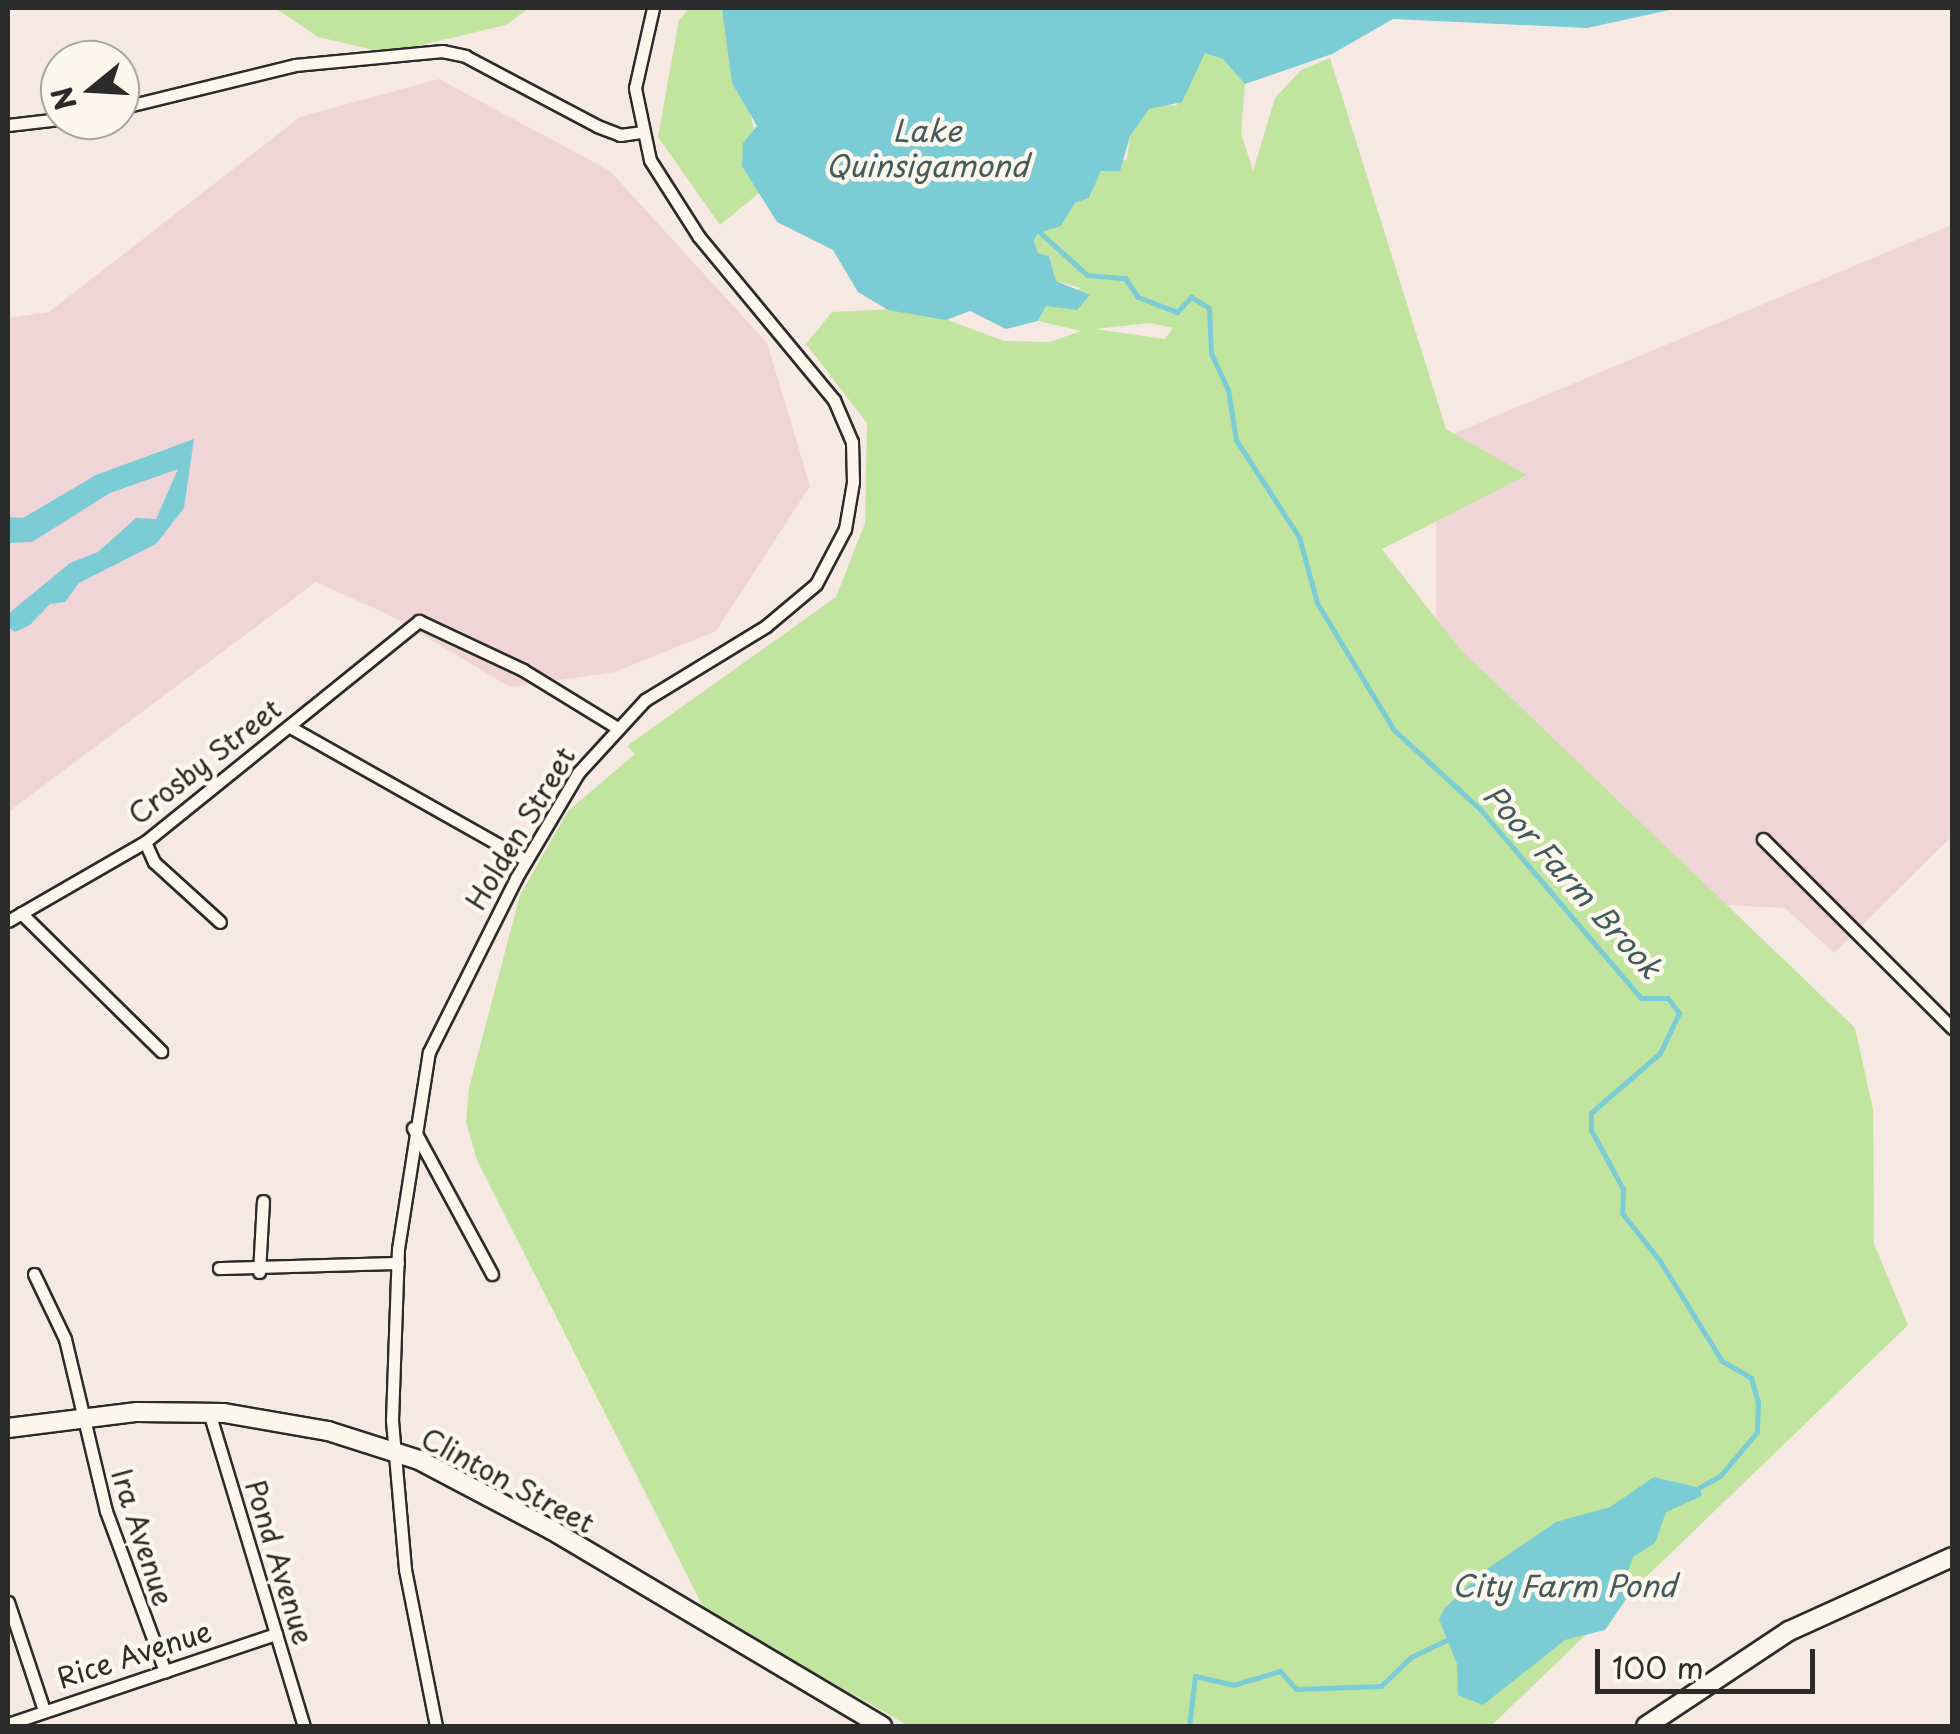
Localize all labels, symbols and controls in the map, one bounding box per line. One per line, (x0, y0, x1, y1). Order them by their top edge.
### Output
north arrow (40, 40, 140, 140)
text: N (39, 82, 87, 116)
water label: Lake Quinsigamond (826, 112, 1028, 182)
street label: Crosby Street (120, 690, 288, 832)
street label: Holden Street (458, 740, 582, 916)
water label: Poor Farm Brook (1477, 777, 1669, 985)
street label: Clinton Street (416, 1421, 600, 1539)
street label: Ira Avenue (105, 1464, 181, 1610)
street label: Pond Avenue (239, 1476, 321, 1648)
water label: City Farm Pond (1452, 1567, 1676, 1603)
street label: Rice Avenue (52, 1613, 216, 1695)
scale bar (1600, 1629, 1820, 1691)
text: 100 m (1612, 1644, 1704, 1689)

